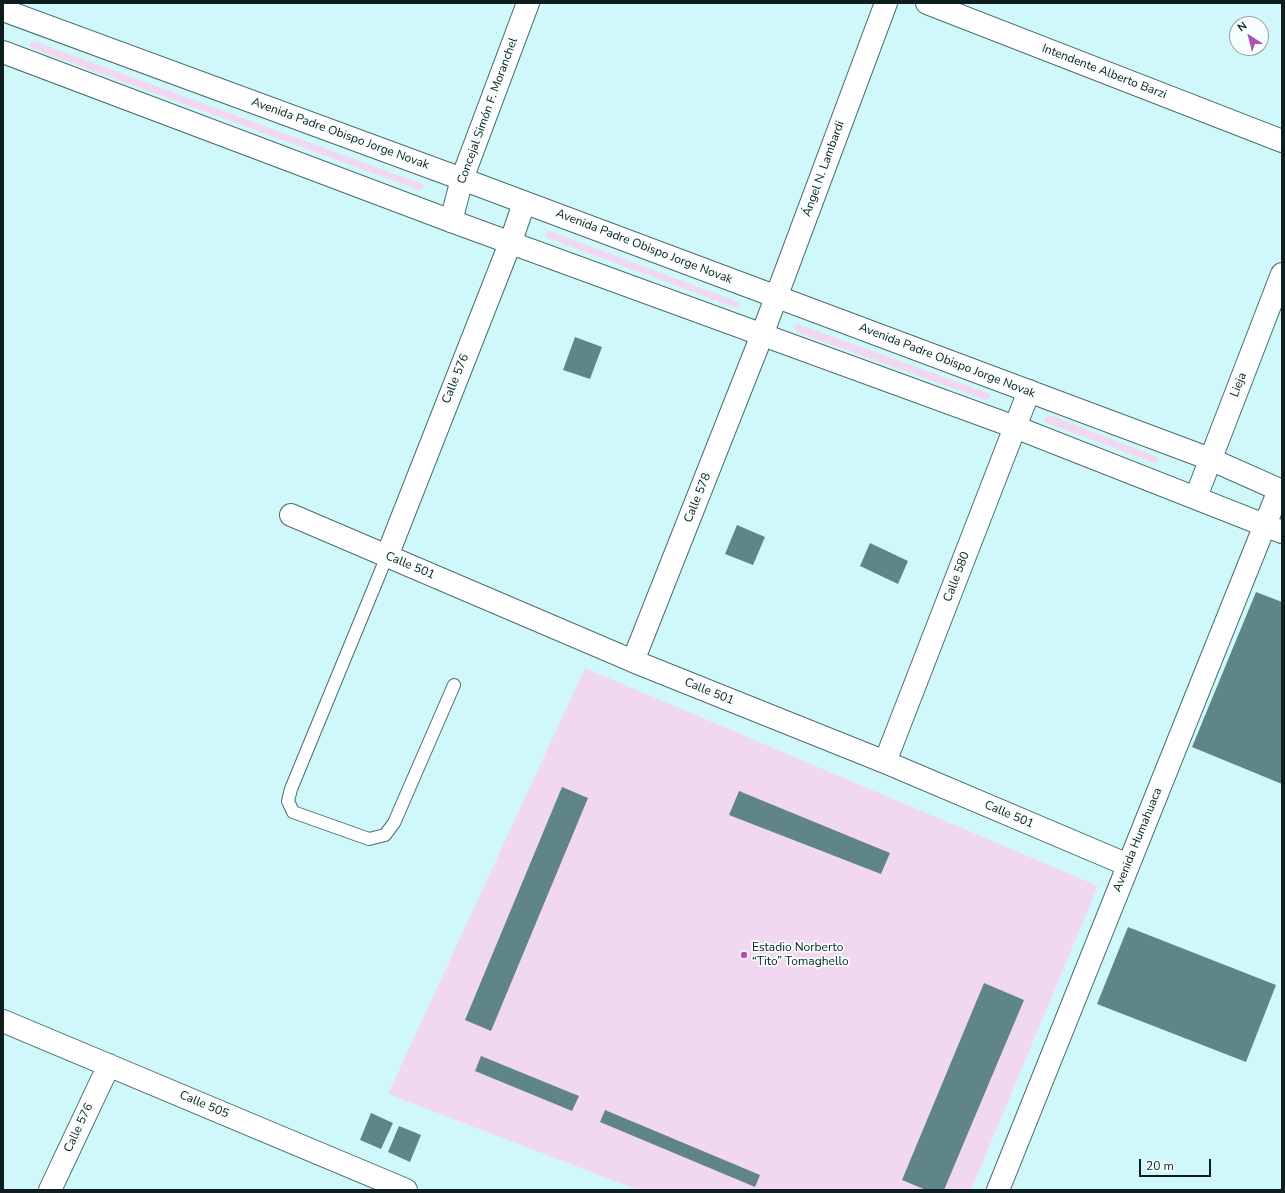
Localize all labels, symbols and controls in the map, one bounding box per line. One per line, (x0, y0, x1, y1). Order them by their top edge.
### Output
north arrow (1229, 16, 1269, 56)
text: N (1234, 18, 1250, 35)
street label: Concejal Simón F. Moranchel (455, 36, 521, 186)
street label: Intendente Alberto Barzi (1040, 42, 1168, 102)
street label: Avenida Padre Obispo Jorge Novak (249, 95, 431, 173)
street label: Ángel N. Lambardi (800, 119, 848, 219)
street label: Avenida Padre Obispo Jorge Novak (554, 207, 734, 287)
street label: Avenida Padre Obispo Jorge Novak (857, 321, 1037, 401)
street label: Calle 576 (440, 352, 472, 406)
street label: Lieja (1228, 371, 1250, 399)
street label: Calle 578 (682, 471, 714, 525)
street label: Calle 501 (383, 549, 437, 583)
street label: Calle 580 (941, 550, 973, 604)
street label: Calle 501 (682, 676, 736, 708)
street label: Avenida Humahuaca (1110, 786, 1166, 894)
street label: Calle 501 (982, 798, 1036, 832)
place label: Estadio Norberto “Tito” Tomaghello (752, 941, 849, 969)
marker: Estadio Norberto “Tito” Tomaghello (739, 950, 749, 960)
street label: Calle 505 (177, 1088, 231, 1122)
street label: Calle 576 (61, 1101, 97, 1155)
scale bar (1141, 1151, 1213, 1177)
text: 20 m (1146, 1158, 1174, 1174)

